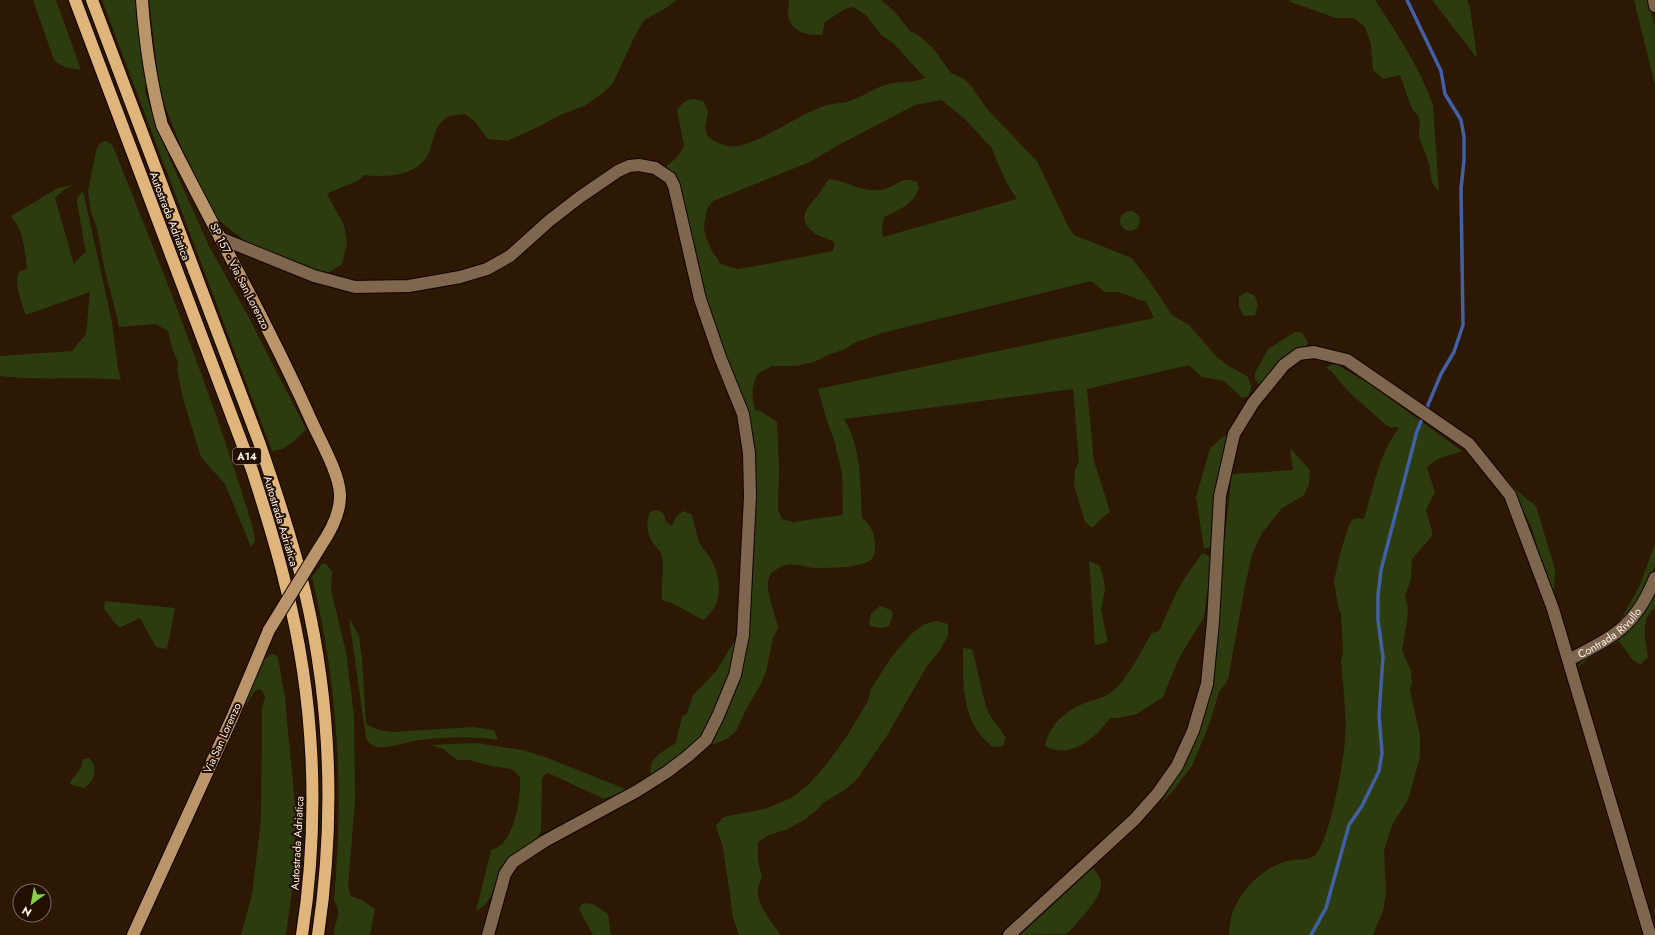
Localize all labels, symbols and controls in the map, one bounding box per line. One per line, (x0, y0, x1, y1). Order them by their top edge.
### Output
street label: Autostrada Adriatica (146, 169, 194, 263)
street label: SP 157 - Via San Lorenzo (206, 220, 274, 332)
road number: A14 (233, 448, 261, 464)
street label: Autostrada Adriatica (260, 474, 302, 568)
street label: Contrada Rivullo (1575, 604, 1645, 662)
street label: Via San Lorenzo (199, 700, 245, 776)
street label: Autostrada Adriatica (287, 796, 307, 890)
north arrow (12, 883, 52, 923)
text: N (19, 902, 35, 921)

